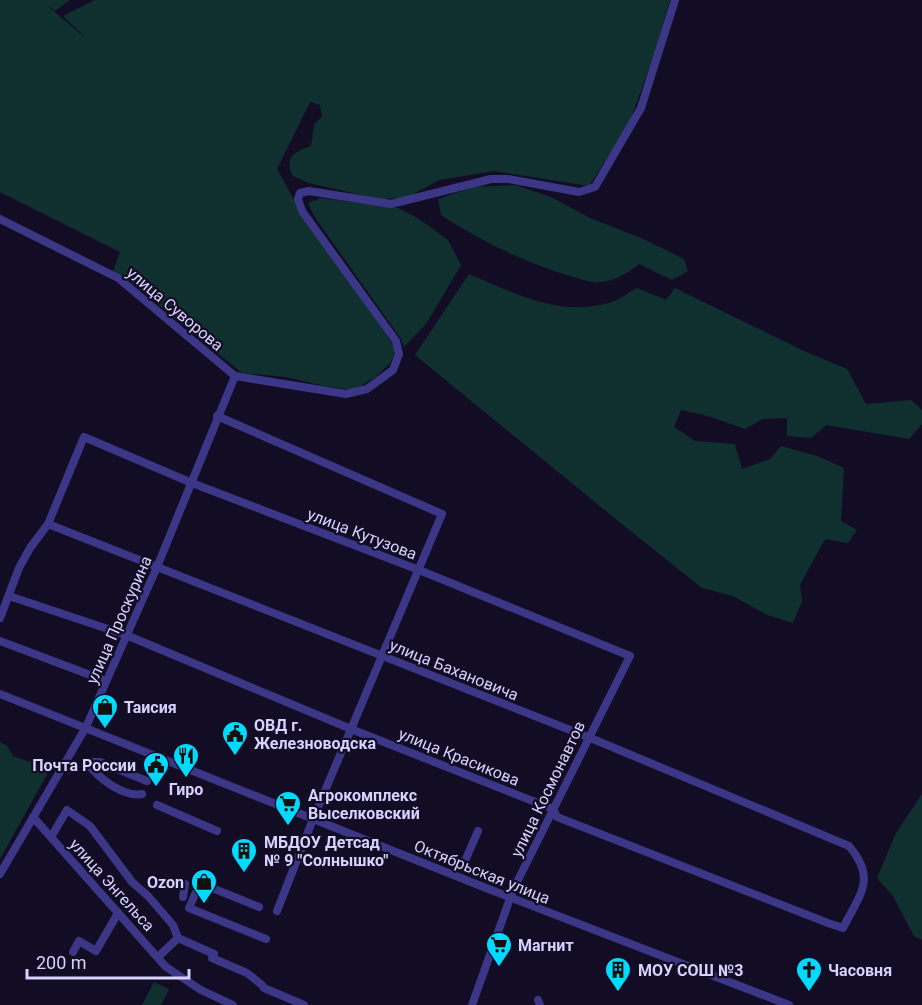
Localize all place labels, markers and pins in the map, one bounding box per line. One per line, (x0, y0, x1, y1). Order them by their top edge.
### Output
shop icon: Таисия (90, 692, 120, 730)
place label: Таисия (124, 698, 177, 717)
place label: ОВД г. Железноводска (254, 716, 376, 753)
public building icon: ОВД г. Железноводска (220, 719, 250, 757)
restaurant icon: Гиро (171, 741, 201, 779)
public building icon: Почта России (141, 750, 171, 788)
place label: Почта России (32, 756, 136, 775)
place label: Гиро (169, 780, 203, 799)
place label: Агрокомплекс Выселковский (308, 786, 420, 823)
supermarket icon: Агрокомплекс Выселковский (273, 789, 303, 827)
place label: МБДОУ Детсад № 9 "Солнышко" (264, 833, 388, 870)
building icon: МБДОУ Детсад № 9 "Солнышко" (229, 836, 259, 874)
shop icon: Ozon (189, 867, 219, 905)
place label: Ozon (147, 873, 184, 892)
supermarket icon: Магнит (484, 930, 514, 968)
place label: Магнит (518, 936, 574, 955)
building icon: МОУ СОШ №3 (603, 955, 633, 993)
church icon: Часовня (794, 955, 824, 993)
place label: МОУ СОШ №3 (638, 961, 743, 980)
place label: Часовня (828, 961, 892, 980)

